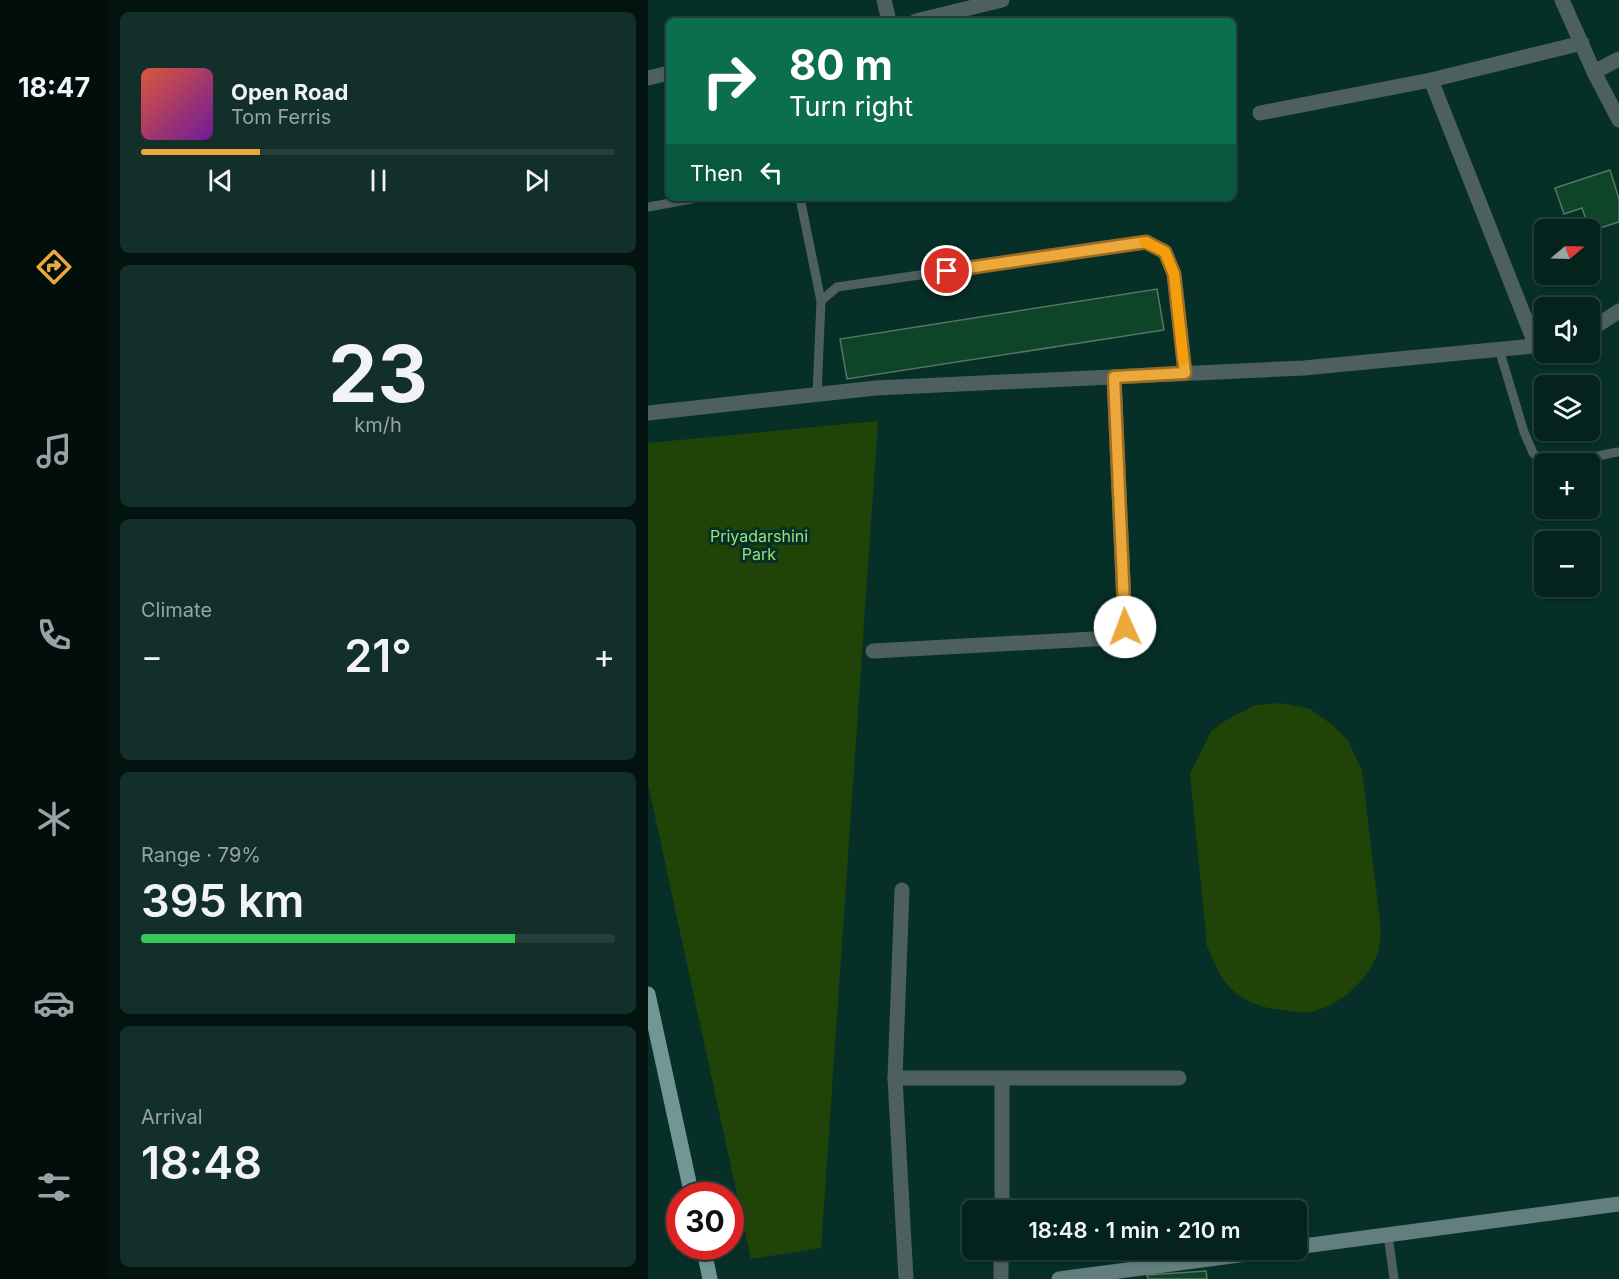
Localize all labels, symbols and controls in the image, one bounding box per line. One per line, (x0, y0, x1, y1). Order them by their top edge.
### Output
text: 80 m (789, 39, 893, 90)
icon: right (690, 42, 768, 120)
text: 18:47 (18, 71, 90, 104)
text: Open Road (231, 79, 348, 105)
text: Turn right (789, 90, 913, 123)
text: Tom Ferris (231, 105, 331, 129)
icon: left (755, 156, 788, 189)
text: Then (690, 160, 743, 186)
icon: previous (204, 164, 237, 197)
icon: pause (362, 164, 395, 197)
icon: next (520, 164, 553, 197)
north arrow (1534, 219, 1600, 285)
map controls (1534, 219, 1600, 597)
pin (921, 245, 972, 296)
icon: directions (33, 246, 75, 288)
icon: arrive (930, 254, 963, 287)
button: sound (1534, 297, 1600, 363)
text: 23 (328, 326, 428, 421)
button: layers (1534, 375, 1600, 441)
text: km/h (354, 413, 402, 437)
icon: music (33, 430, 75, 472)
button: + (1534, 453, 1600, 519)
park label: Priyadarshini Park (710, 526, 808, 564)
button: − (1534, 531, 1600, 597)
position arrow (1093, 595, 1157, 659)
text: Climate (141, 598, 212, 622)
icon: phone (33, 614, 75, 656)
text: 21° (344, 628, 412, 683)
text: − (141, 636, 163, 676)
text: + (593, 636, 615, 676)
icon: climate (33, 798, 75, 840)
text: Range · 79% (141, 843, 261, 867)
text: 395 km (141, 873, 304, 928)
icon: car (33, 982, 75, 1024)
text: Arrival (141, 1105, 203, 1129)
text: 18:48 (141, 1135, 262, 1190)
icon: filters (33, 1166, 75, 1208)
speed limit sign: 30 (666, 1182, 744, 1260)
text: 18:48 · 1 min · 210 m (1028, 1217, 1241, 1243)

